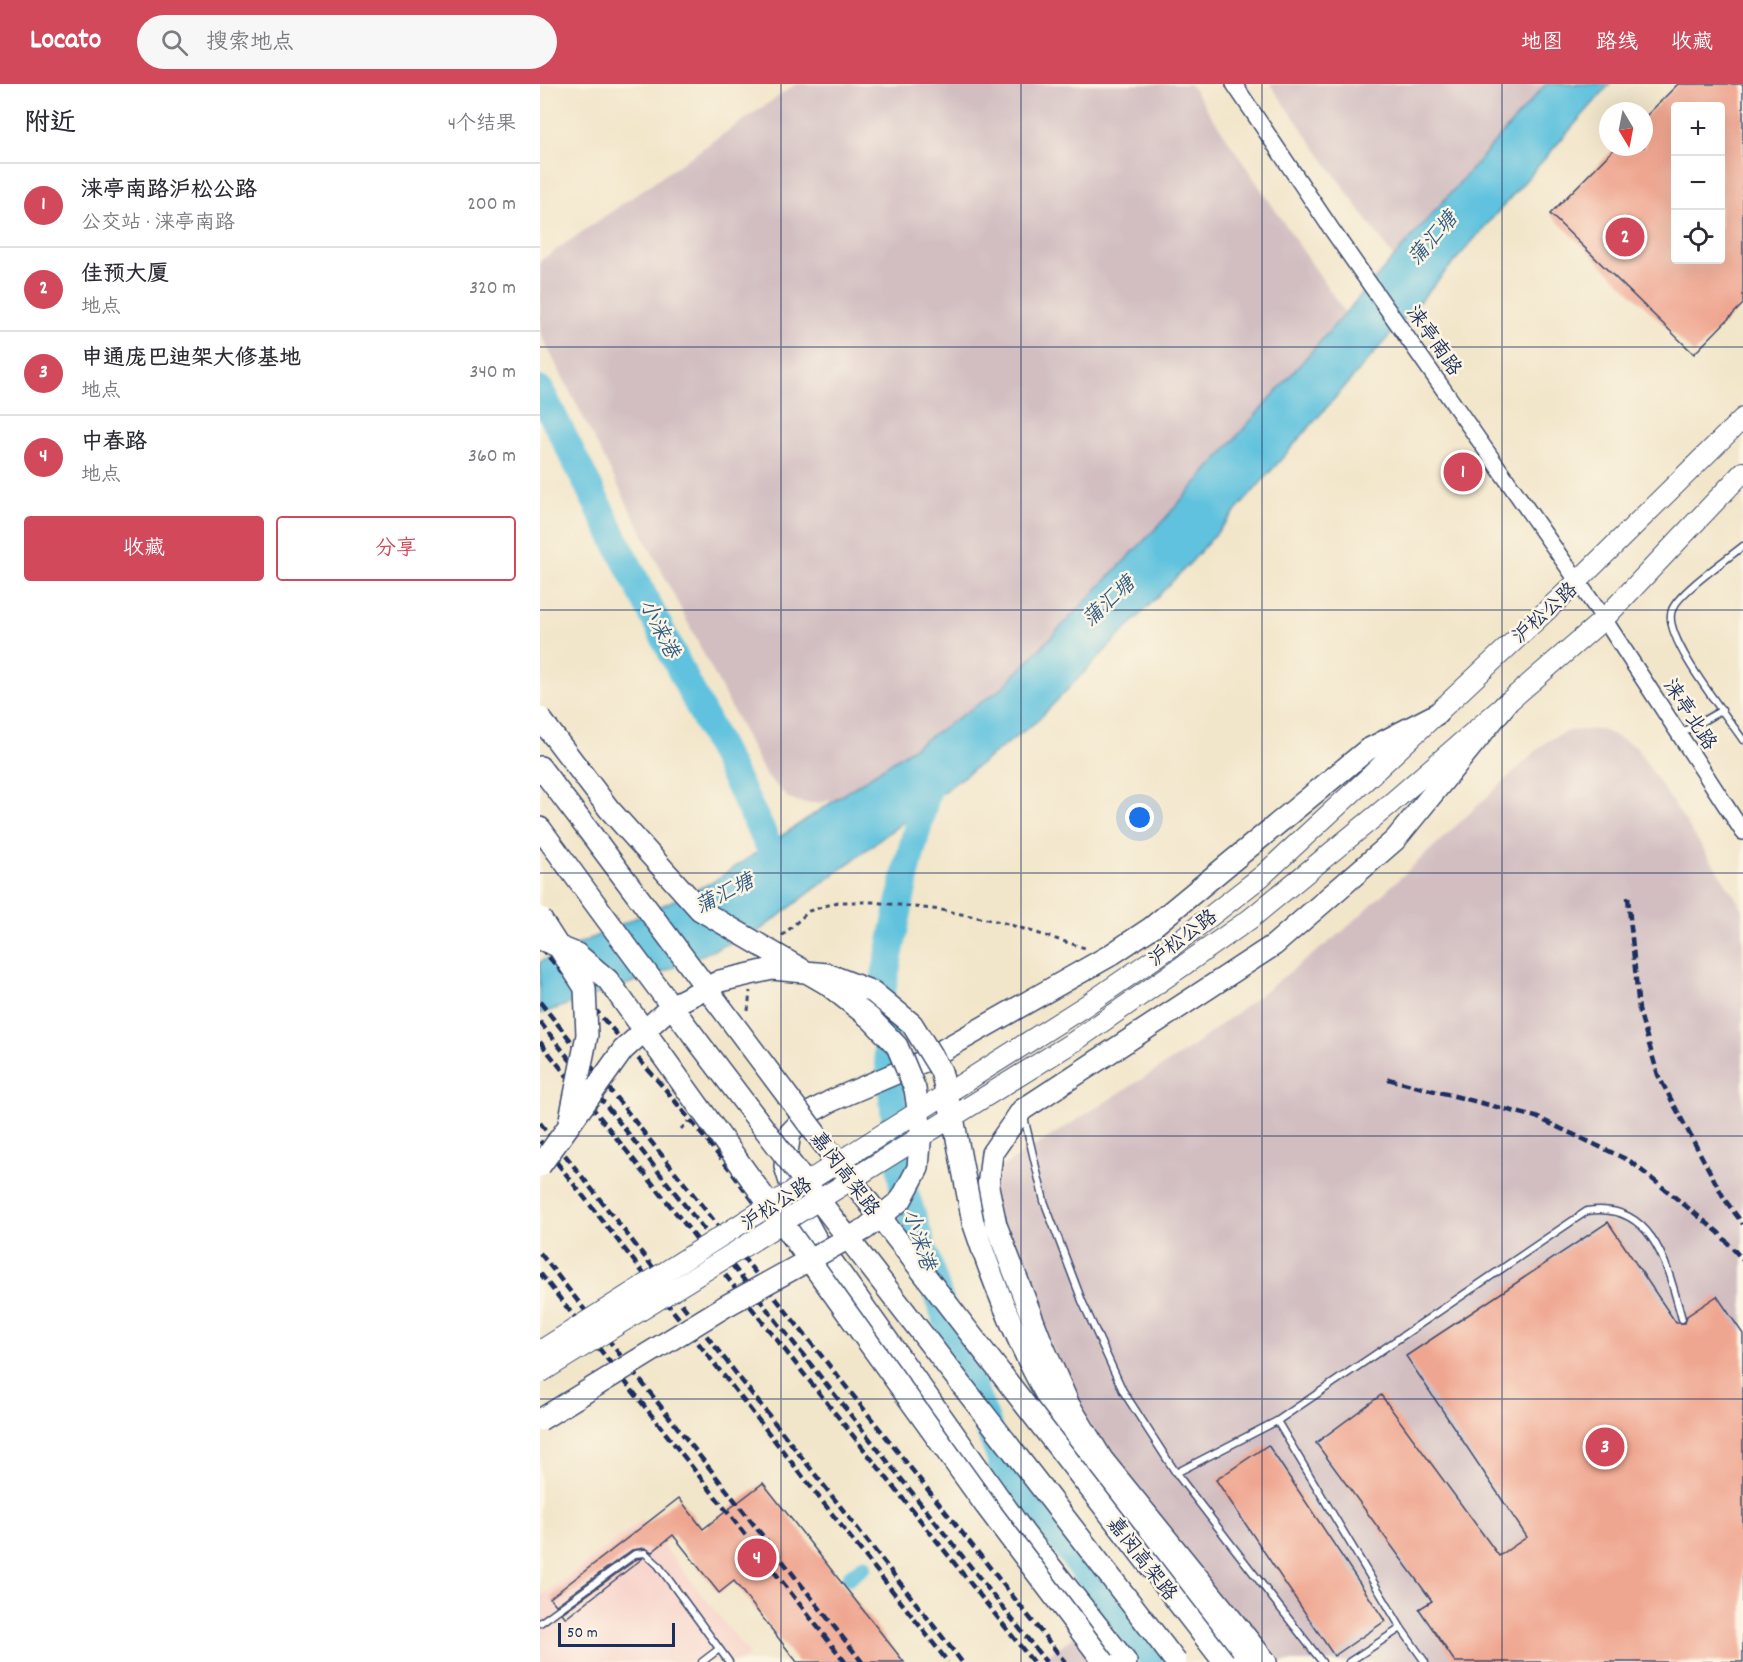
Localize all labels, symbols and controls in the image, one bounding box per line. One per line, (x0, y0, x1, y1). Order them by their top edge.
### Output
search box (137, 15, 557, 69)
text: Locato (30, 22, 101, 62)
icon: search (158, 26, 191, 59)
text: 搜索地点 (206, 28, 294, 59)
text: 地图 (1521, 29, 1563, 59)
text: 路线 (1596, 29, 1638, 59)
text: 收藏 (1671, 29, 1713, 59)
north arrow (1599, 102, 1653, 156)
map controls (1671, 102, 1725, 264)
button: + (1671, 102, 1725, 156)
text: 附近 (24, 106, 76, 143)
text: 4个结果 (448, 111, 516, 139)
button: − (1671, 156, 1725, 210)
text: 涞亭南路沪松公路 (81, 176, 257, 207)
text: 1 (41, 191, 46, 219)
text: 200 m (467, 191, 516, 219)
water label: 蒲汇塘 (1402, 205, 1468, 274)
text: 公交站 · 涞亭南路 (81, 210, 235, 238)
button: locate (1671, 210, 1725, 264)
pin: 2 (1606, 214, 1644, 260)
text: 佳预大厦 (81, 260, 169, 291)
text: 2 (39, 275, 48, 303)
text: 320 m (469, 275, 516, 303)
text: 地点 (81, 294, 121, 322)
street label: 涞亭南路 (1398, 301, 1468, 383)
text: 申通庞巴迪架大修基地 (81, 344, 301, 375)
text: 3 (39, 359, 48, 387)
text: 340 m (470, 359, 516, 387)
text: 地点 (81, 378, 121, 406)
text: 中春路 (81, 428, 147, 459)
text: 4 (39, 443, 48, 471)
text: 360 m (468, 443, 516, 471)
pin: 1 (1444, 450, 1482, 494)
text: 地点 (81, 462, 121, 490)
button: 收藏 (24, 516, 264, 581)
button: 分享 (276, 516, 516, 581)
water label: 蒲汇塘 (1077, 569, 1145, 636)
street label: 沪松公路 (1507, 576, 1586, 651)
water label: 小涞港 (630, 594, 686, 666)
street label: 涞亭北路 (1655, 674, 1723, 758)
your location (1125, 803, 1154, 832)
water label: 蒲汇塘 (690, 867, 762, 923)
street label: 沪松公路 (1143, 904, 1225, 975)
street label: 嘉闵高架路 (802, 1126, 885, 1224)
street label: 沪松公路 (736, 1171, 820, 1239)
water label: 小涞港 (893, 1205, 942, 1276)
pin: 3 (1586, 1424, 1624, 1470)
street label: 嘉闵高架路 (1099, 1512, 1183, 1609)
pin: 4 (738, 1536, 776, 1580)
scale bar (558, 1620, 675, 1648)
text: 50 m (567, 1622, 598, 1645)

